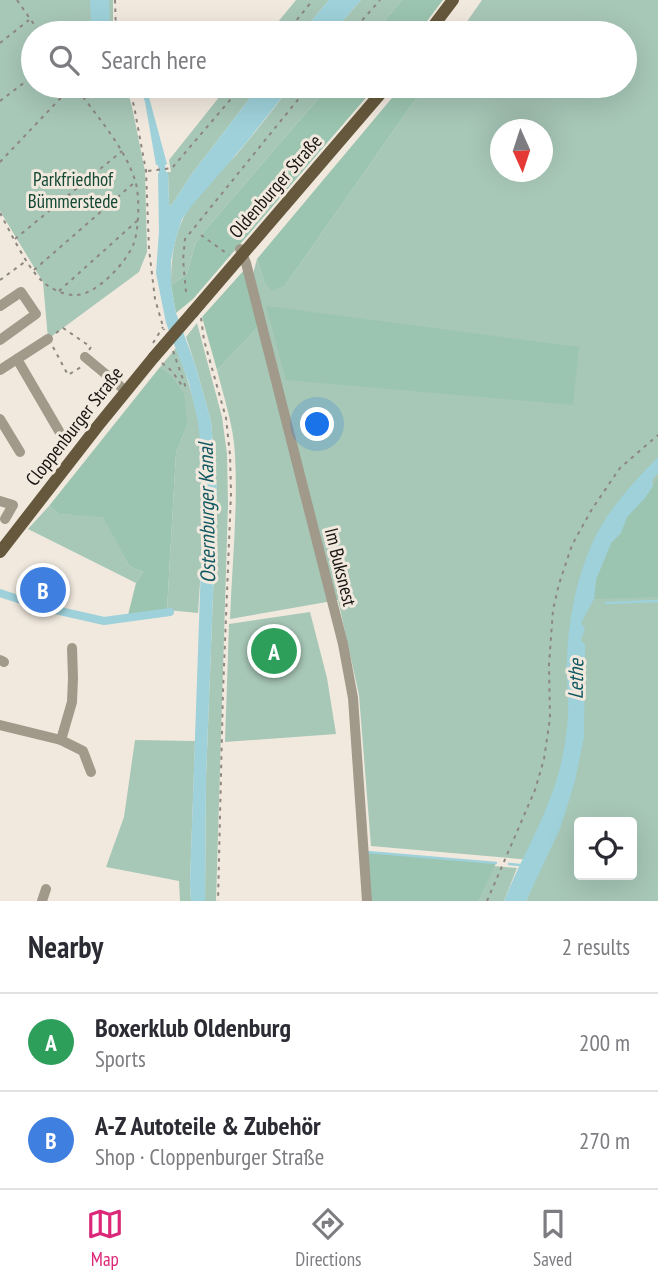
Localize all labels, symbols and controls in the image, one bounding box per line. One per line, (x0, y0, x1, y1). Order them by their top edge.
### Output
search box (21, 21, 637, 98)
icon: search (45, 41, 83, 79)
text: Search here (101, 43, 207, 76)
north arrow (490, 119, 553, 182)
street label: Oldenburger Straße (223, 129, 327, 243)
park label: Parkfriedhof Bümmerstede (28, 167, 118, 213)
street label: Cloppenburger Straße (20, 362, 128, 490)
your location (300, 407, 334, 441)
water label: Osternburger Kanal (192, 440, 221, 584)
street label: Im Buksnest (320, 525, 362, 609)
pin: B (20, 564, 66, 616)
pin: A (251, 625, 297, 677)
water label: Lethe (562, 657, 589, 699)
map controls (574, 817, 637, 880)
button: locate (574, 817, 637, 880)
text: Nearby (28, 927, 103, 966)
text: 2 results (562, 932, 630, 961)
text: Boxerklub Oldenburg (95, 1011, 291, 1044)
text: A (45, 1028, 57, 1057)
text: 200 m (579, 1028, 630, 1057)
text: Sports (95, 1044, 146, 1073)
text: A-Z Autoteile & Zubehör (95, 1109, 321, 1142)
text: B (45, 1126, 57, 1155)
text: 270 m (579, 1126, 630, 1155)
text: Shop · Cloppenburger Straße (95, 1142, 324, 1171)
tab: Map (86, 1205, 124, 1271)
tab: Directions (295, 1205, 361, 1271)
tab: Saved (533, 1205, 572, 1271)

